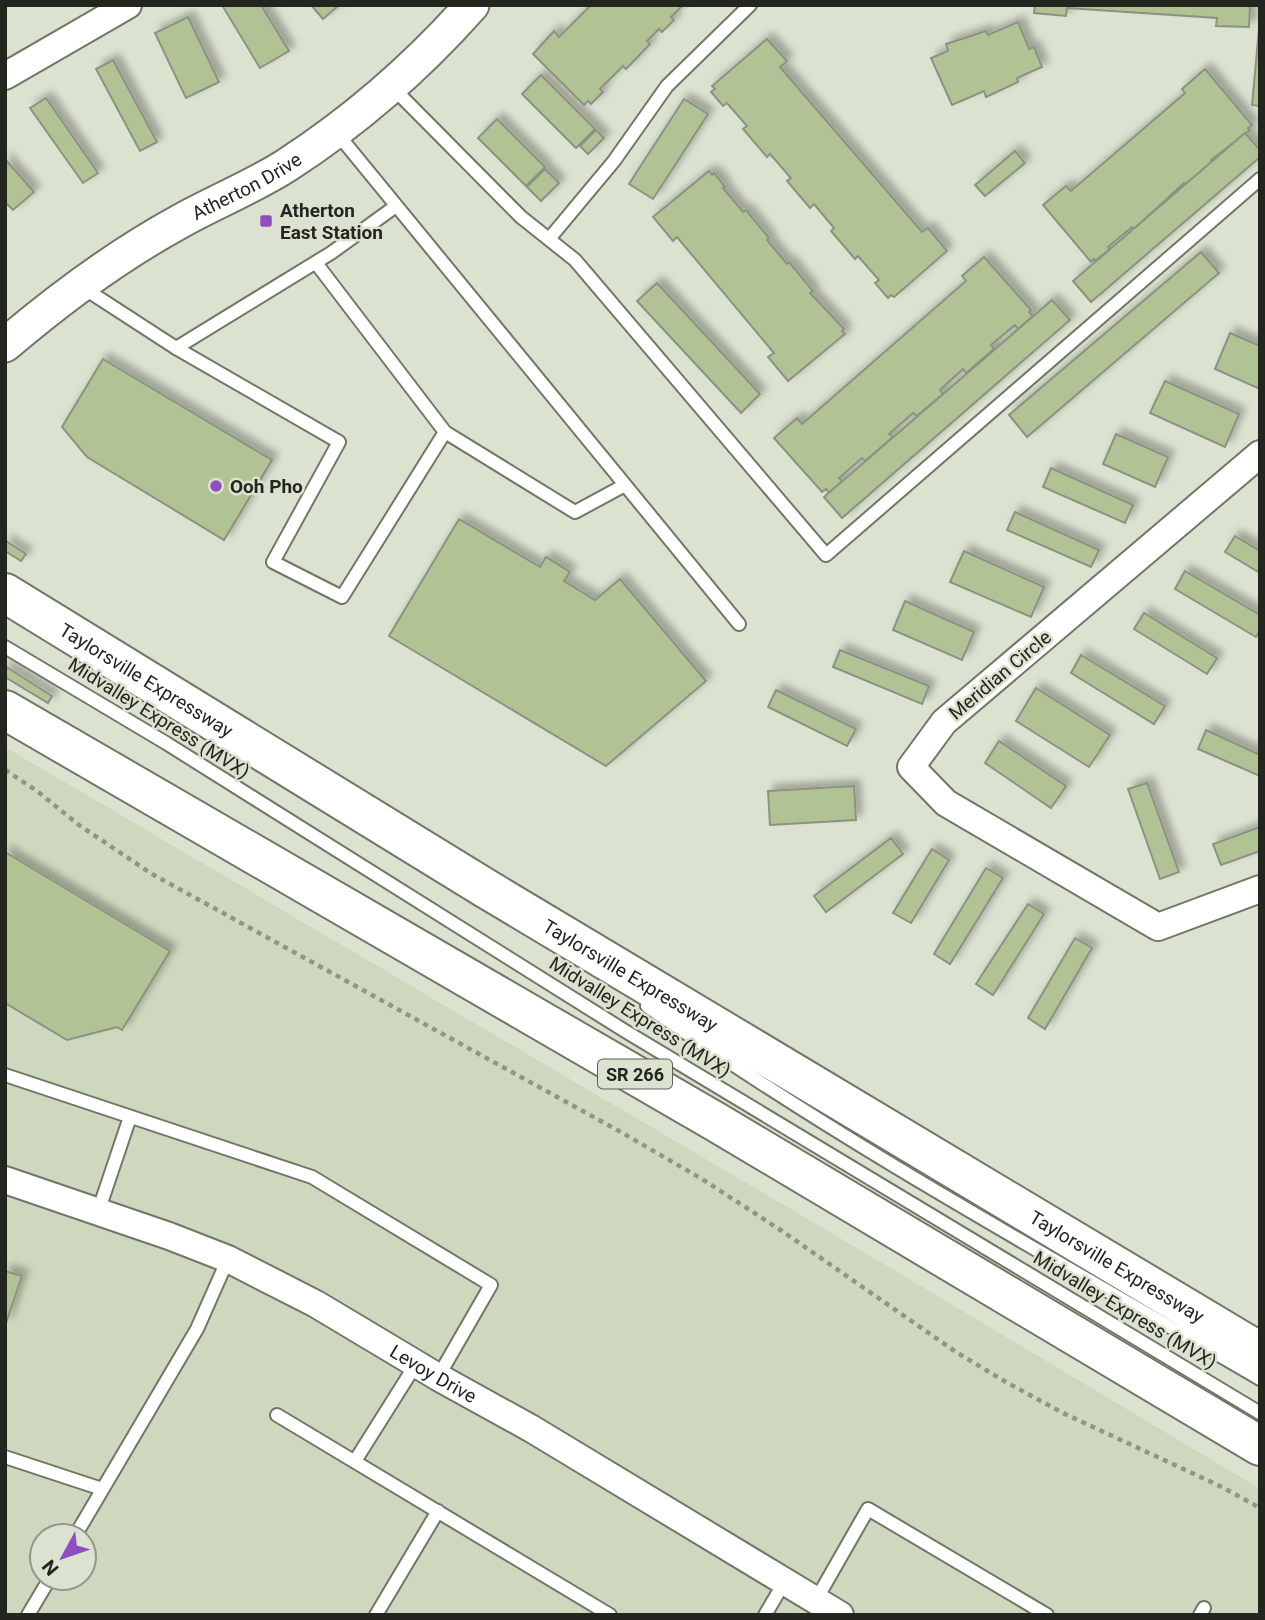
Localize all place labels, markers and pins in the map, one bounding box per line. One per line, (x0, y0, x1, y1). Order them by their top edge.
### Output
place label: Atherton East Station (280, 199, 383, 244)
marker: Atherton East Station (258, 213, 274, 229)
place label: Ooh Pho (230, 475, 303, 498)
marker: Ooh Pho (208, 478, 224, 494)

